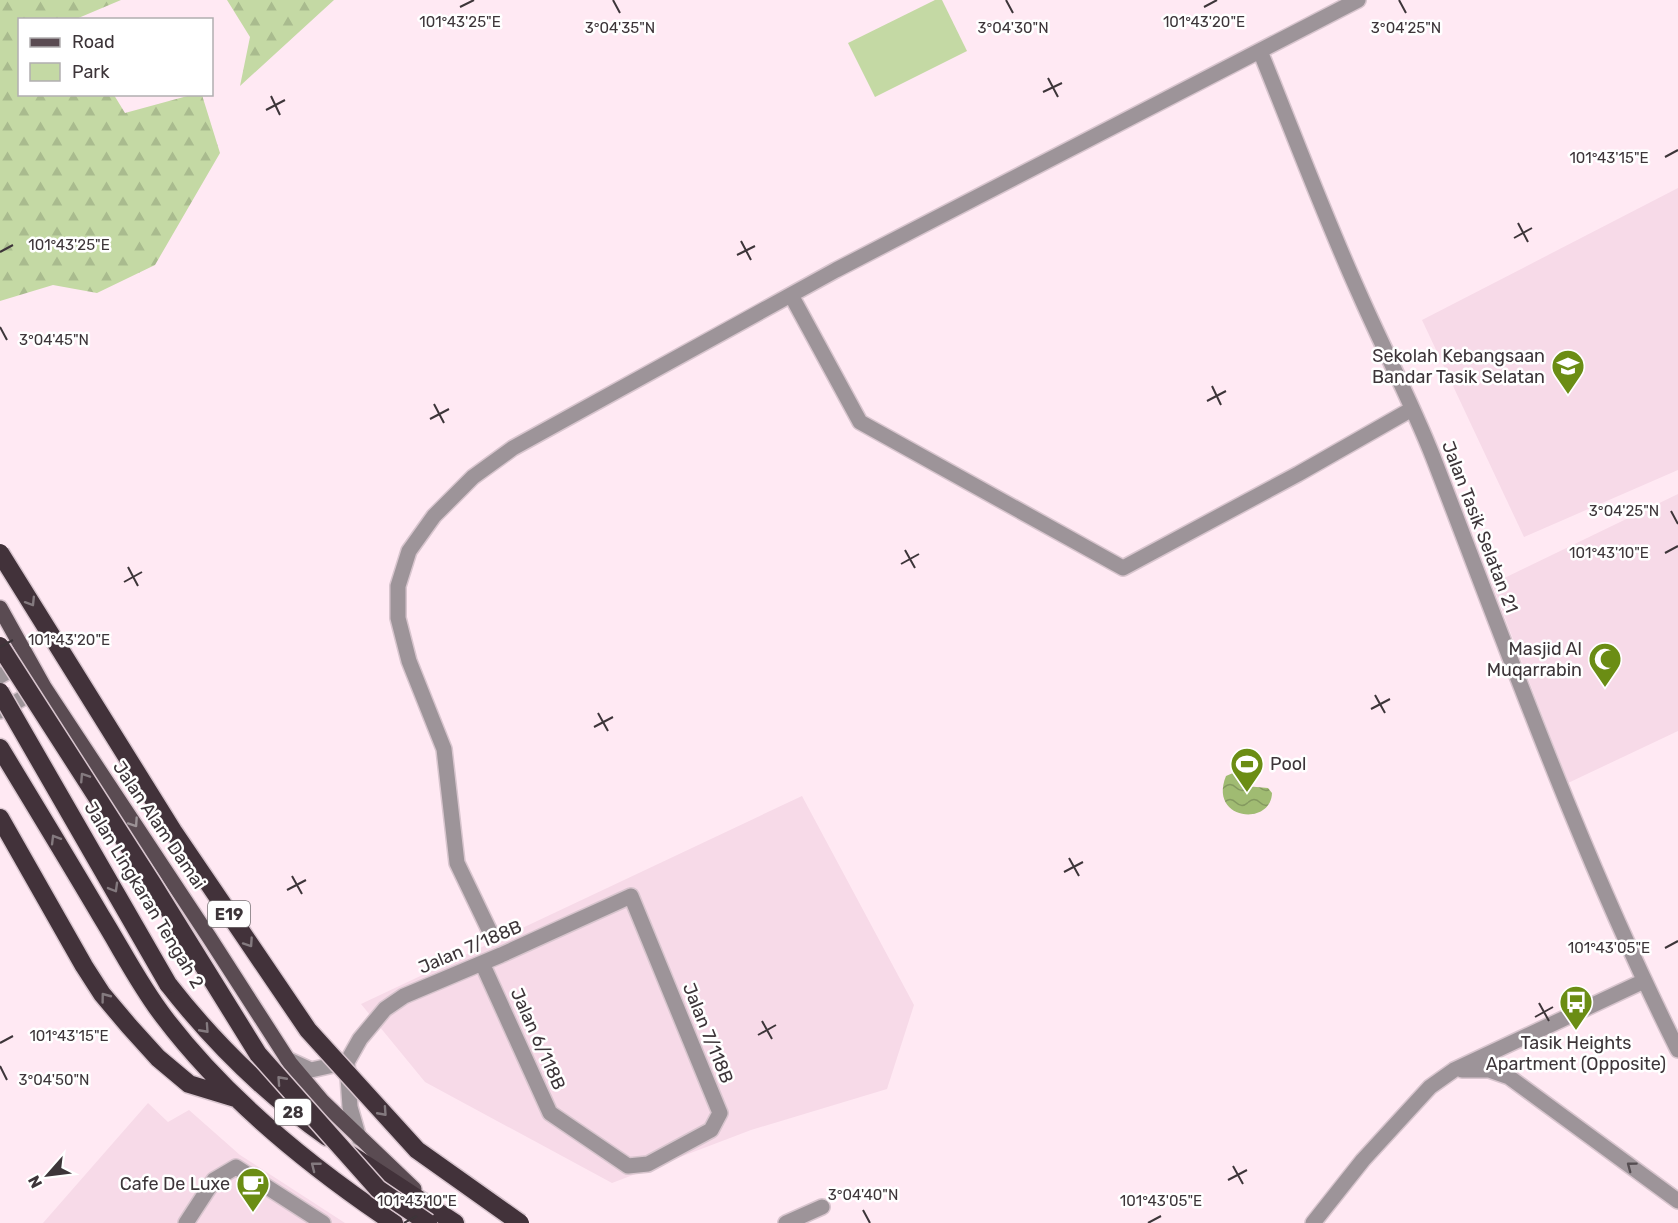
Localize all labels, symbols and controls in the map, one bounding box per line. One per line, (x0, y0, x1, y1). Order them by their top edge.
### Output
text: 101°43'25"E (419, 13, 501, 31)
text: 101°43'20"E (1163, 13, 1245, 31)
legend (18, 18, 213, 96)
text: 3°04'35"N (585, 19, 655, 37)
text: 3°04'30"N (977, 19, 1049, 37)
text: 3°04'25"N (1371, 19, 1441, 37)
text: Road (72, 31, 115, 53)
text: Park (72, 61, 110, 83)
text: 101°43'15"E (1569, 149, 1649, 167)
text: 101°43'25"E (28, 236, 110, 254)
text: 3°04'45"N (19, 331, 89, 349)
place label: Sekolah Kebangsaan Bandar Tasik Selatan (1372, 345, 1545, 388)
school or university icon: Sekolah Kebangsaan Bandar Tasik Selatan (1550, 348, 1586, 395)
street label: Jalan Tasik Selatan 21 (1437, 438, 1523, 616)
text: 3°04'25"N (1589, 502, 1659, 520)
text: 101°43'10"E (1569, 544, 1649, 562)
one-way arrow (23, 596, 34, 607)
text: 101°43'20"E (28, 631, 110, 649)
place label: Masjid Al Muqarrabin (1487, 638, 1582, 681)
mosque icon: Masjid Al Muqarrabin (1587, 641, 1623, 688)
sports icon: Pool (1229, 746, 1265, 793)
place label: Pool (1270, 753, 1306, 775)
street label: Jalan Alam Damai (108, 757, 210, 893)
one-way arrow (80, 772, 91, 783)
street label: Jalan Lingkaran Tengah 2 (79, 798, 209, 992)
one-way arrow (127, 816, 138, 827)
one-way arrow (50, 835, 62, 845)
one-way arrow (106, 882, 118, 892)
road number: E19 (208, 901, 250, 927)
street label: Jalan 7/188B (415, 915, 525, 979)
one-way arrow (242, 937, 253, 948)
text: 101°43'05"E (1568, 939, 1650, 957)
street label: Jalan 7/118B (678, 980, 738, 1086)
bus stop icon: Tasik Heights Apartment (Opposite) (1558, 984, 1594, 1031)
street label: Jalan 6/118B (506, 985, 570, 1093)
one-way arrow (102, 992, 113, 1003)
one-way arrow (198, 1023, 209, 1033)
text: 101°43'15"E (29, 1027, 109, 1045)
place label: Tasik Heights Apartment (Opposite) (1486, 1032, 1666, 1075)
text: 3°04'50"N (18, 1071, 90, 1089)
one-way arrow (277, 1077, 288, 1087)
road number: 28 (275, 1099, 311, 1125)
one-way arrow (376, 1106, 387, 1116)
north arrow (18, 1145, 78, 1205)
one-way arrow (310, 1162, 321, 1173)
one-way arrow (1627, 1163, 1638, 1174)
cafe icon: Cafe De Luxe (235, 1166, 271, 1213)
text: N (24, 1172, 46, 1191)
place label: Cafe De Luxe (120, 1173, 230, 1195)
text: 3°04'40"N (828, 1186, 898, 1204)
text: 101°43'10"E (377, 1192, 457, 1210)
text: 101°43'05"E (1120, 1192, 1202, 1210)

